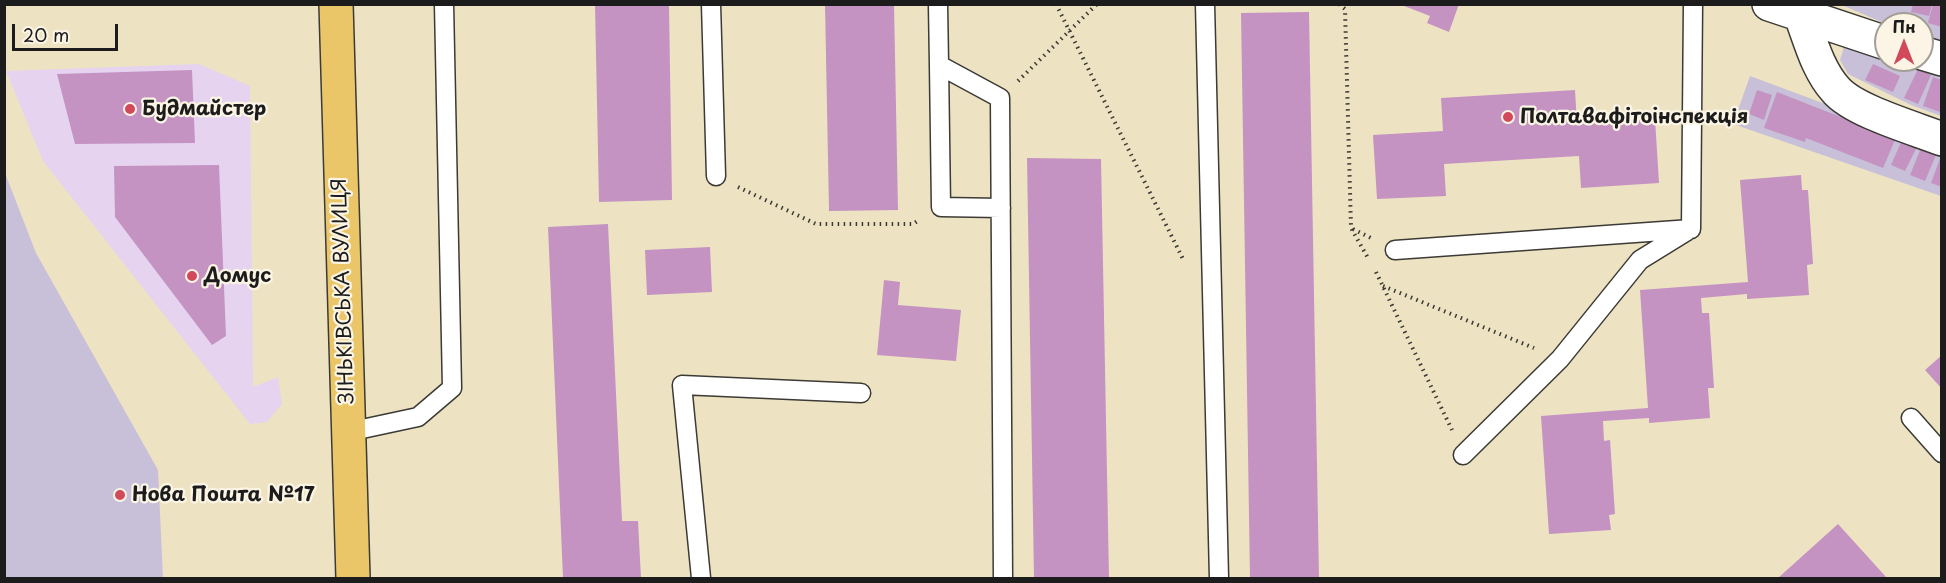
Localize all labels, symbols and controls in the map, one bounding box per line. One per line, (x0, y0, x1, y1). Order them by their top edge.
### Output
scale bar (15, 12, 122, 50)
north arrow (1874, 12, 1934, 72)
text: Пн (1892, 14, 1916, 38)
text: 20 m (23, 21, 69, 48)
place label: Будмайстер (142, 97, 266, 121)
marker: Будмайстер (123, 102, 137, 116)
place label: Полтавафітоінспекція (1520, 105, 1748, 129)
marker: Полтавафітоінспекція (1501, 110, 1515, 124)
street label: ЗІНЬКІВСЬКА ВУЛИЦЯ (328, 178, 360, 404)
place label: Домус (204, 264, 271, 288)
marker: Домус (185, 269, 199, 283)
place label: Нова Пошта №17 (132, 483, 315, 507)
marker: Нова Пошта №17 (113, 488, 127, 502)

